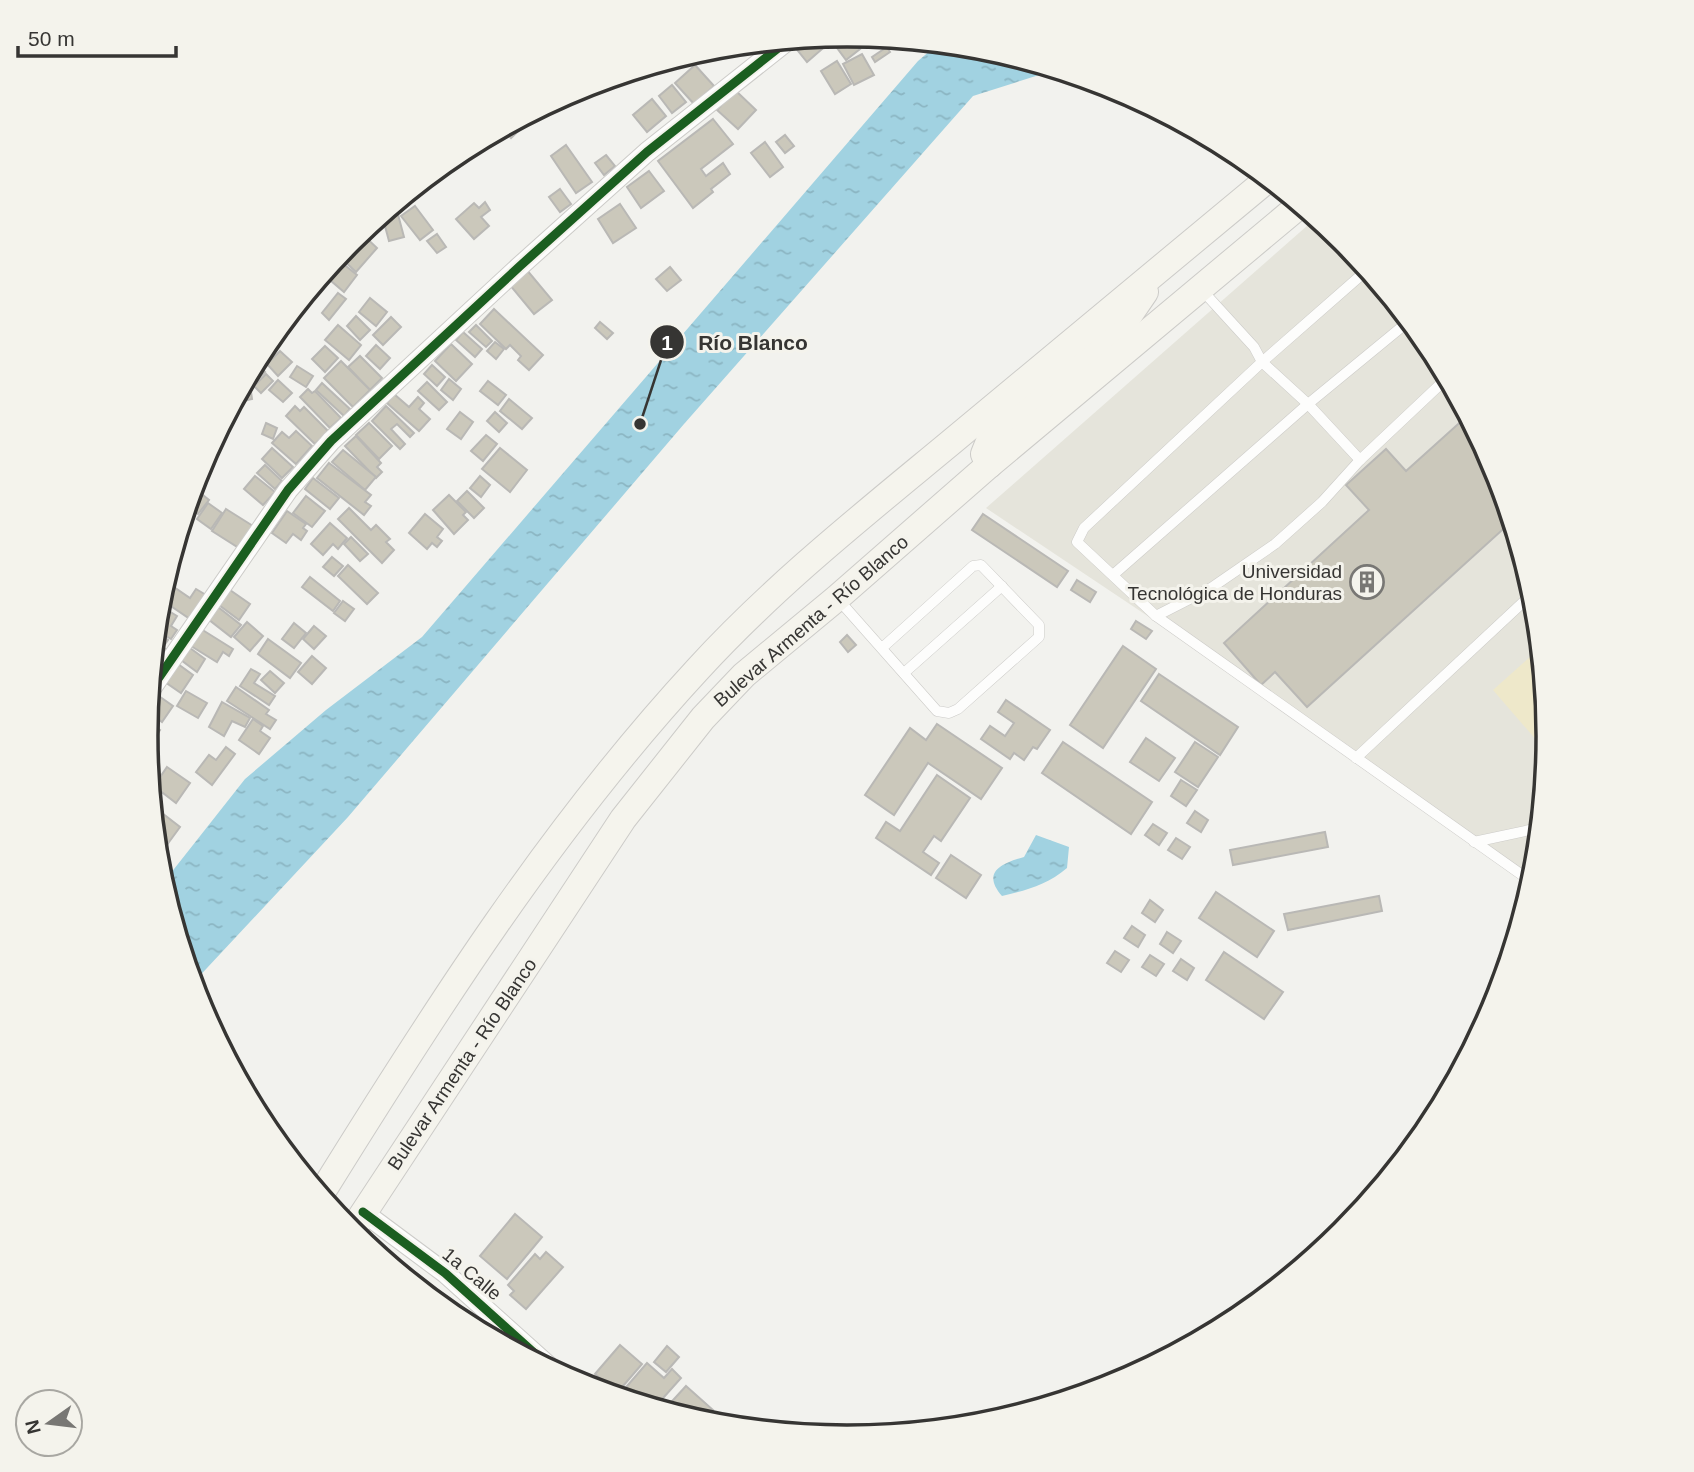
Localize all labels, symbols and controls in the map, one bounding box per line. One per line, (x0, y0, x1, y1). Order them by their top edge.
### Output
scale bar (18, 14, 175, 58)
text: 50 m (28, 27, 75, 50)
callout: Río Blanco (649, 321, 822, 363)
text: 1 (661, 331, 673, 354)
text: Río Blanco (698, 331, 808, 354)
street label: Bulevar Armenta - Río Blanco (710, 531, 912, 711)
place label: Universidad Tecnológica de Honduras (1128, 561, 1342, 604)
building icon: Universidad Tecnológica de Honduras (1348, 563, 1386, 601)
street label: Bulevar Armenta - Río Blanco (383, 954, 541, 1174)
street label: 1a Calle (439, 1244, 505, 1304)
north arrow (14, 1388, 84, 1458)
text: N (21, 1418, 45, 1436)

